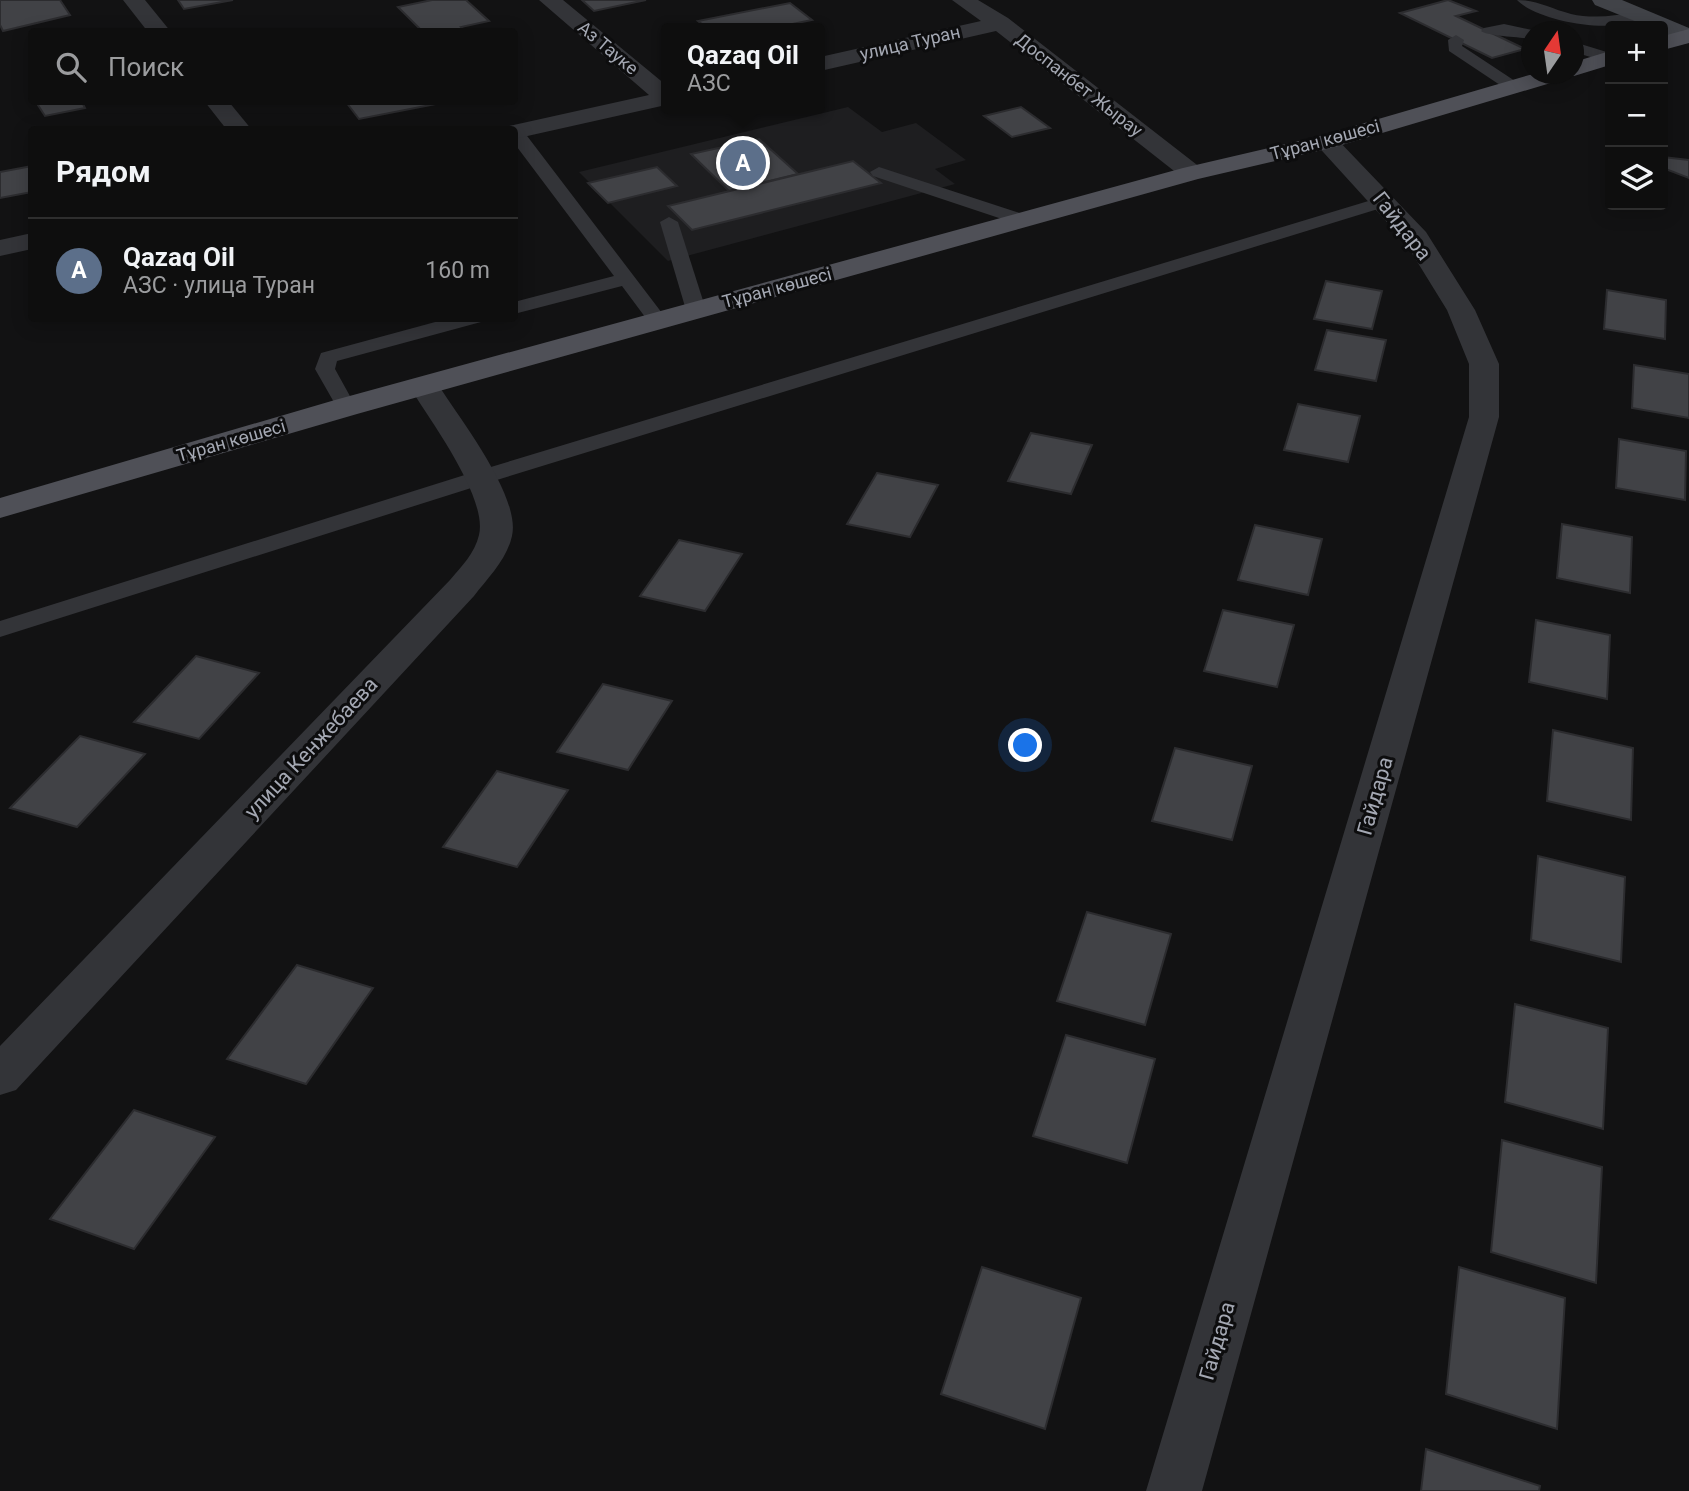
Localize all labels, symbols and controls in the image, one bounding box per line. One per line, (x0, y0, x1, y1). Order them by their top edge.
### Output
street label: Аз Тауке (574, 16, 643, 79)
street label: улица Туран (858, 21, 962, 64)
north arrow (1521, 21, 1584, 84)
map controls (1605, 21, 1668, 210)
button: + (1605, 21, 1668, 84)
popup (661, 23, 825, 114)
search box (28, 28, 518, 105)
street label: Доспанбет Жырау (1012, 29, 1147, 141)
text: Qazaq Oil (687, 40, 799, 70)
icon: search (52, 48, 90, 86)
text: Поиск (108, 52, 184, 82)
text: АЗС (687, 70, 731, 97)
button: − (1605, 84, 1668, 147)
street label: Тұран көшесі (1268, 115, 1382, 164)
pin: A (720, 137, 766, 189)
button: layers (1605, 147, 1668, 210)
text: Рядом (56, 154, 151, 189)
street label: Гайдара (1368, 187, 1436, 265)
text: Qazaq Oil (123, 242, 235, 272)
text: A (71, 257, 87, 284)
text: 160 m (425, 257, 490, 284)
street label: Тұран көшесі (720, 263, 834, 312)
text: АЗС · улица Туран (123, 272, 315, 299)
street label: Тұран көшесі (174, 415, 288, 466)
street label: улица Кенжебаева (239, 673, 383, 823)
your location (1008, 728, 1042, 762)
street label: Гайдара (1352, 754, 1398, 838)
street label: Гайдара (1194, 1299, 1240, 1383)

